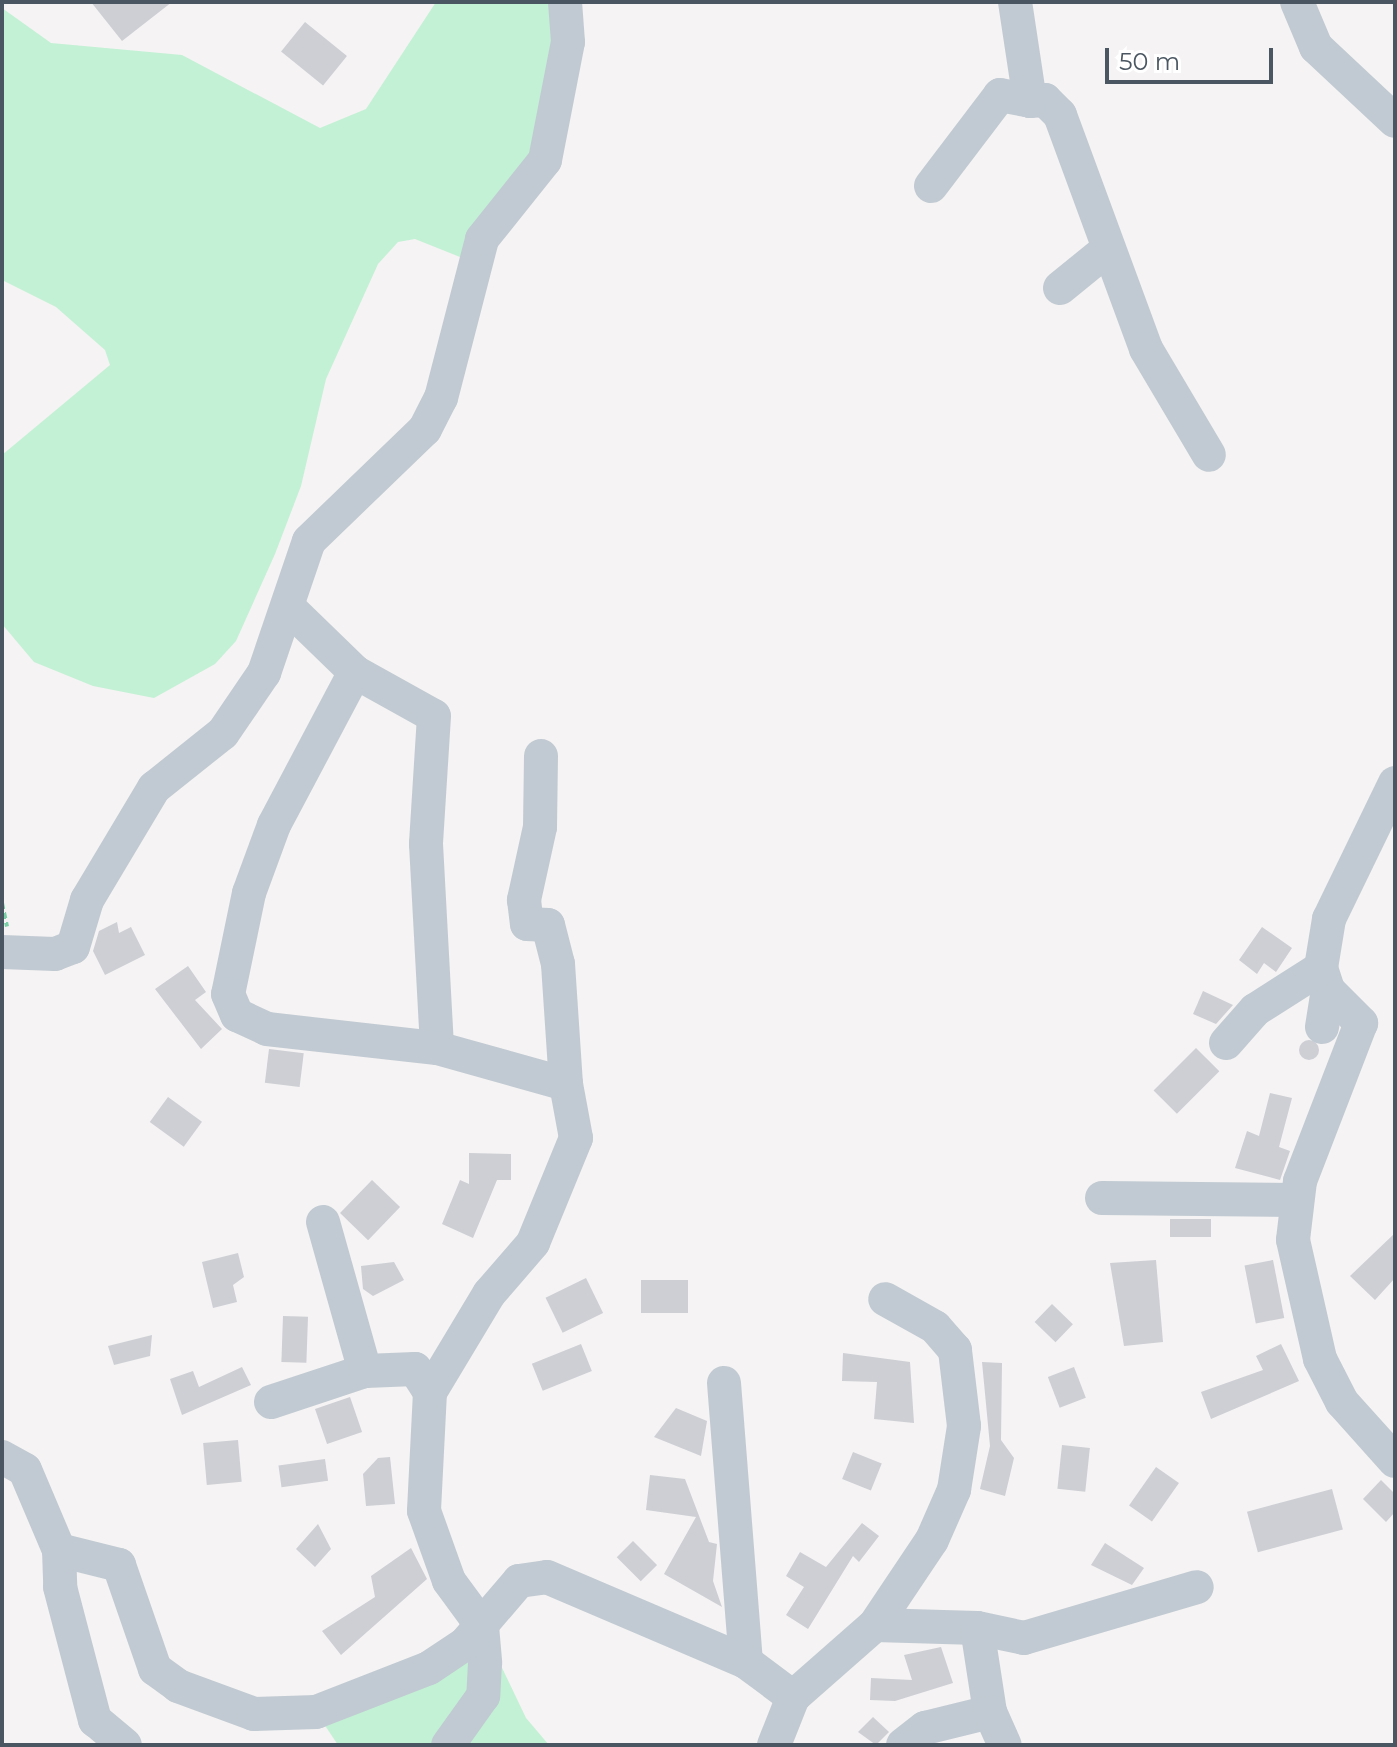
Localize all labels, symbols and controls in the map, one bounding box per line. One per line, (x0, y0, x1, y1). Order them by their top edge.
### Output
scale bar (1109, 32, 1277, 82)
text: 50 m (1119, 47, 1180, 76)

